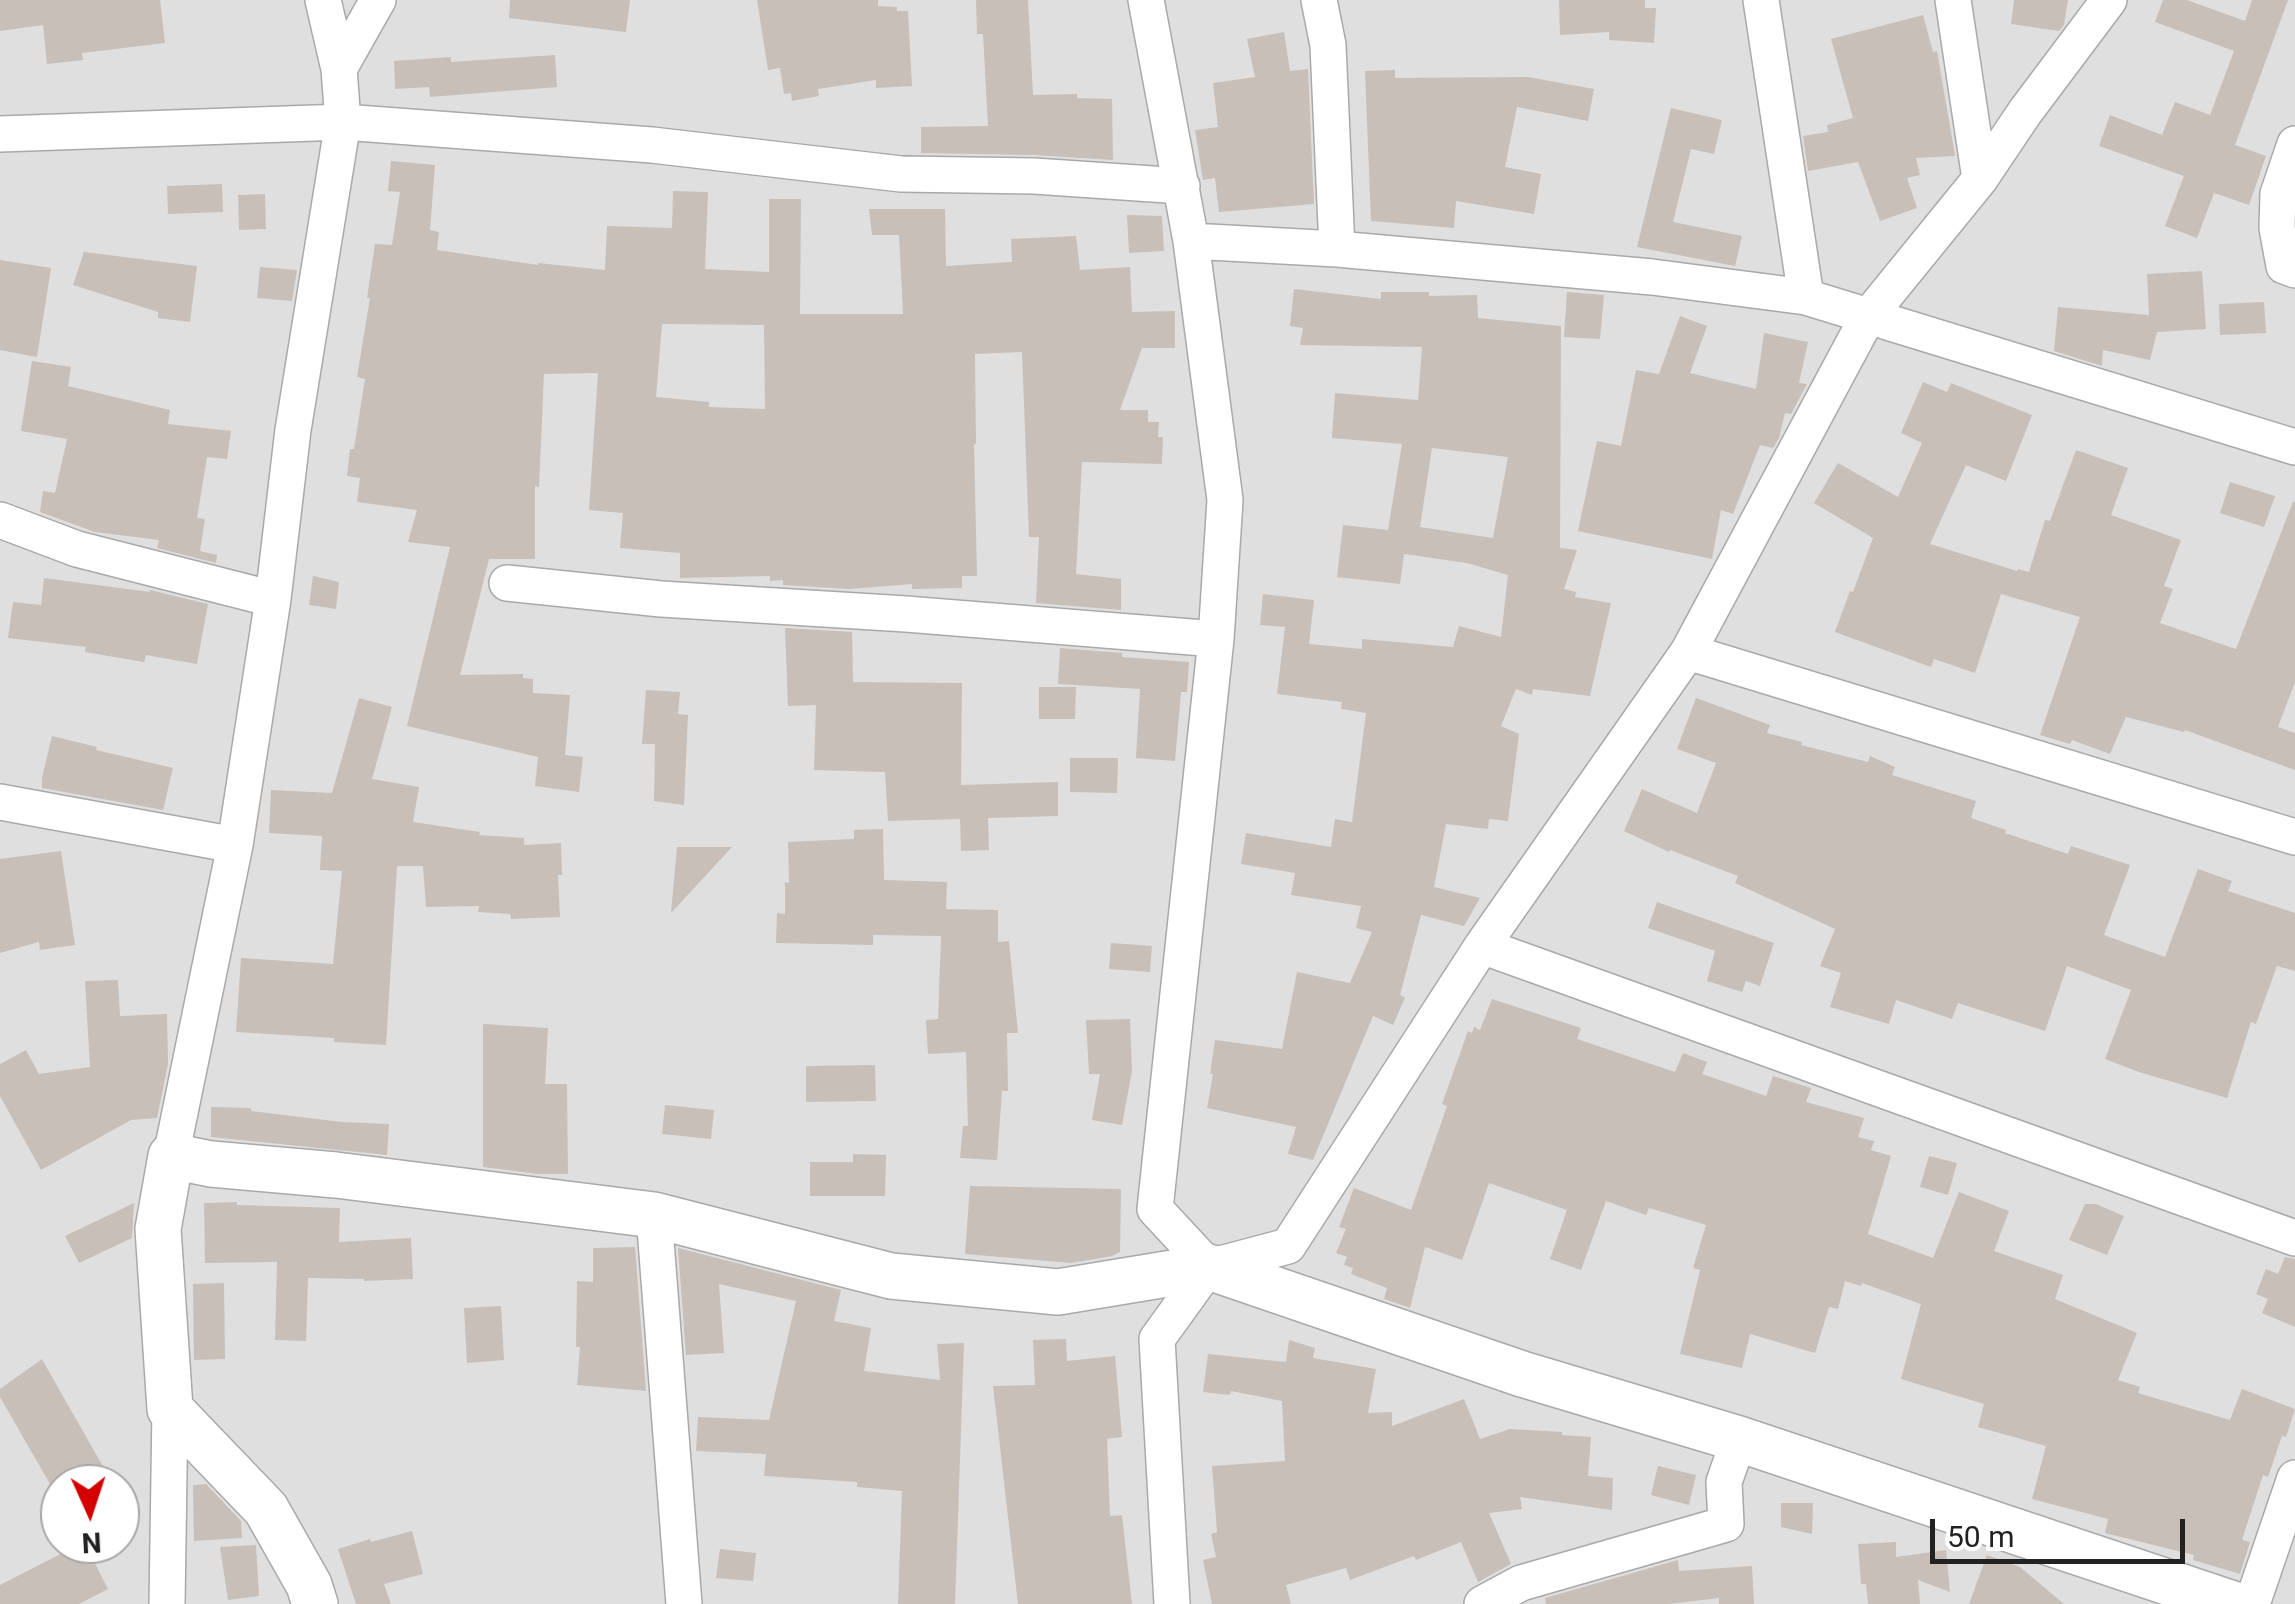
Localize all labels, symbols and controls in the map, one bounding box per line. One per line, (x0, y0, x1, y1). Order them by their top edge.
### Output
north arrow (40, 1464, 140, 1564)
scale bar (1935, 1499, 2190, 1561)
text: 50 m (1947, 1519, 2014, 1554)
text: N (81, 1525, 102, 1559)

